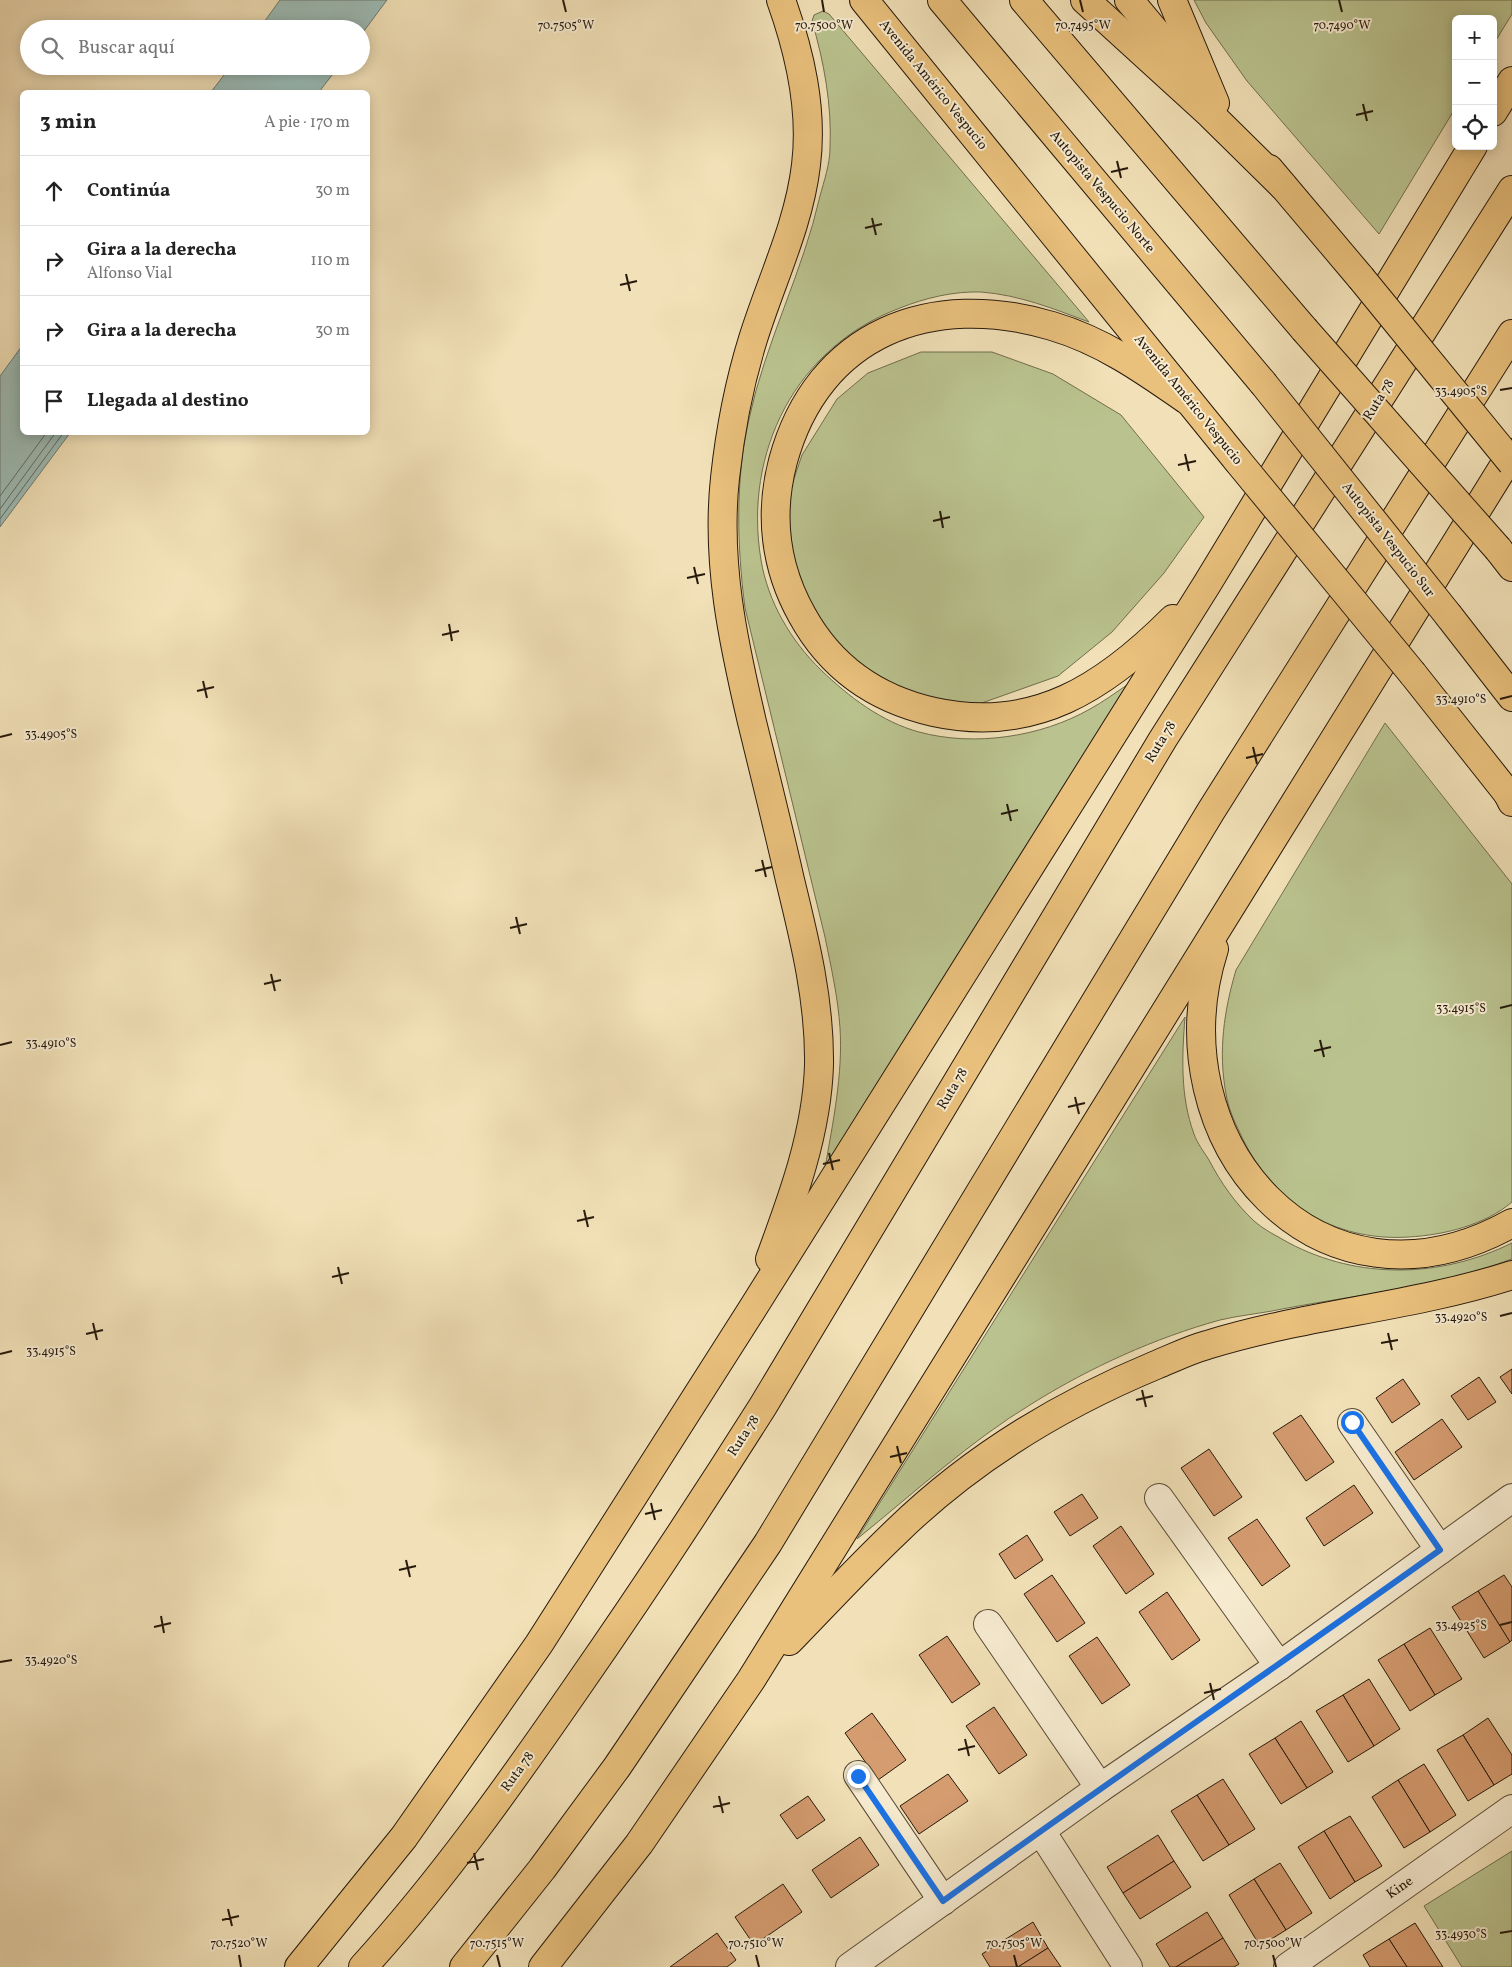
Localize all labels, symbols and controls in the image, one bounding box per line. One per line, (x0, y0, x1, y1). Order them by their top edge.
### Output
map controls (1452, 15, 1497, 150)
button: + (1452, 15, 1497, 60)
street label: Avenida Américo Vespucio (874, 16, 992, 154)
text: 70.7505°W (538, 18, 594, 34)
text: 70.7500°W (795, 18, 853, 34)
text: 70.7495°W (1055, 18, 1111, 34)
text: 70.7490°W (1313, 18, 1371, 34)
search box (20, 20, 370, 75)
icon: search (38, 34, 66, 62)
text: Buscar aquí (78, 35, 175, 61)
button: − (1452, 60, 1497, 105)
button: locate (1452, 105, 1497, 150)
text: 3 min (40, 108, 96, 137)
text: A pie · 170 m (264, 112, 350, 134)
street label: Autopista Vespucio Norte (1045, 127, 1159, 258)
icon: ahead (40, 177, 68, 205)
text: Continúa (87, 178, 170, 204)
text: 30 m (315, 180, 350, 202)
text: Gira a la derecha (87, 237, 237, 263)
icon: right (40, 247, 68, 275)
text: 110 m (311, 250, 350, 272)
text: Alfonso Vial (87, 263, 172, 285)
icon: right (40, 317, 68, 345)
text: Gira a la derecha (87, 318, 237, 344)
text: 30 m (315, 320, 350, 342)
street label: Avenida Américo Vespucio (1129, 331, 1247, 469)
street label: Ruta 78 (1359, 376, 1399, 424)
text: 33.4905°S (1435, 384, 1487, 400)
icon: arrive (40, 387, 68, 415)
text: Llegada al destino (87, 388, 249, 414)
street label: Autopista Vespucio Sur (1337, 479, 1439, 602)
text: 33.4910°S (1436, 692, 1486, 708)
street label: Ruta 78 (1141, 718, 1181, 766)
text: 33.4905°S (25, 727, 77, 743)
text: 33.4915°S (1436, 1001, 1486, 1017)
text: 33.4910°S (26, 1036, 76, 1052)
street label: Ruta 78 (933, 1065, 973, 1113)
text: 33.4920°S (1435, 1310, 1487, 1326)
text: 33.4915°S (26, 1344, 76, 1360)
route start (1341, 1411, 1364, 1434)
street label: Ruta 78 (724, 1412, 764, 1460)
text: 33.4925°S (1435, 1618, 1487, 1634)
text: 33.4920°S (25, 1653, 77, 1669)
street label: Ruta 78 (497, 1748, 539, 1796)
route end (847, 1765, 870, 1788)
street label: Kine (1383, 1872, 1418, 1904)
text: 33.4930°S (1435, 1927, 1487, 1943)
text: 70.7520°W (210, 1936, 268, 1952)
text: 70.7515°W (470, 1936, 524, 1952)
text: 70.7510°W (728, 1936, 784, 1952)
text: 70.7505°W (986, 1936, 1042, 1952)
text: 70.7500°W (1244, 1936, 1302, 1952)

